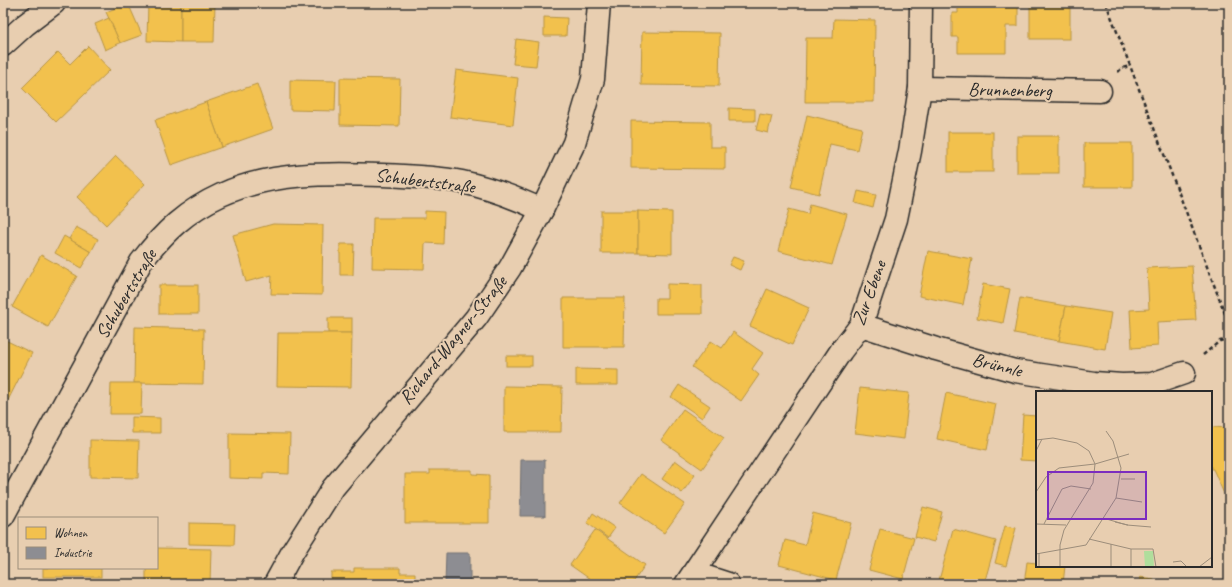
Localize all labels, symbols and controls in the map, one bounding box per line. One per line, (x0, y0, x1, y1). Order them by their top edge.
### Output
street label: Brunnenberg (968, 77, 1053, 103)
street label: Schubertstraße (374, 163, 478, 199)
street label: Schubertstraße (90, 243, 163, 343)
street label: Zur Ebene (846, 256, 892, 329)
street label: Richard-Wagner-Straße (394, 269, 513, 409)
street label: Brünnle (970, 347, 1026, 383)
inset map (1036, 391, 1212, 567)
legend (18, 517, 158, 569)
text: Wohnen (54, 525, 88, 541)
text: Industrie (54, 545, 93, 561)

